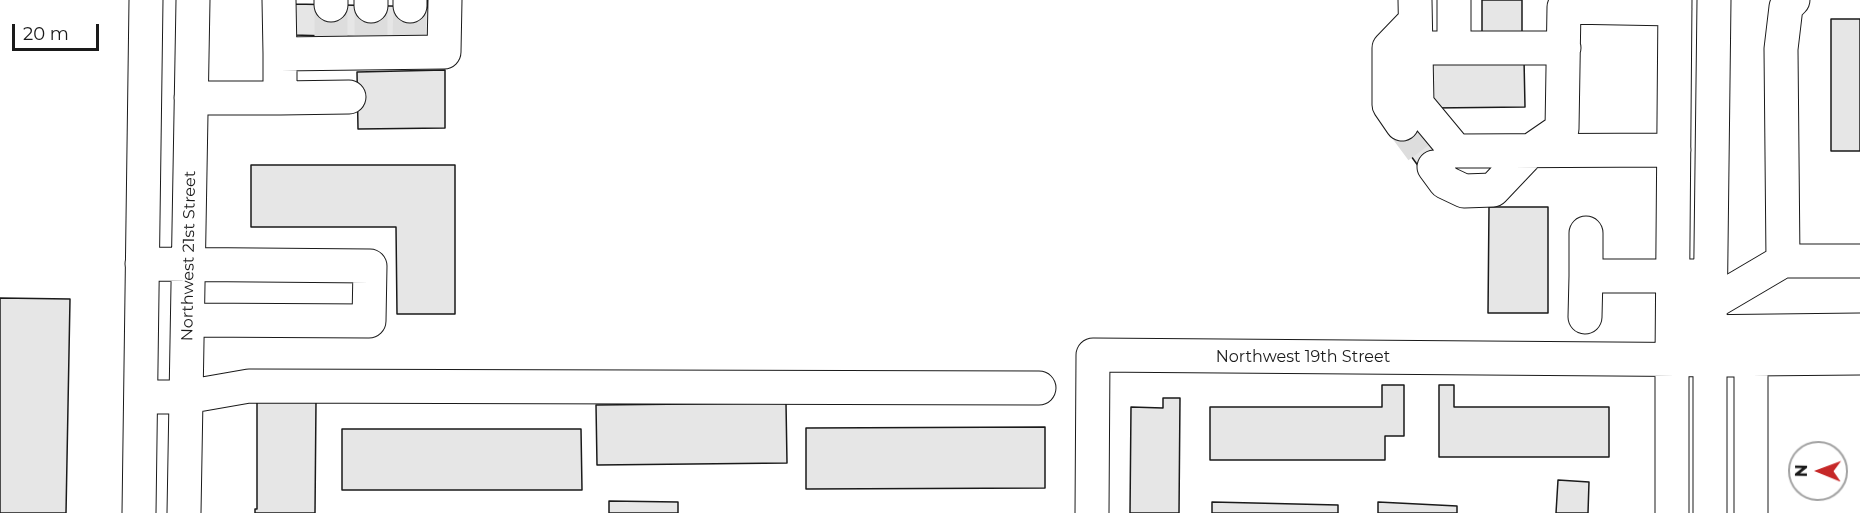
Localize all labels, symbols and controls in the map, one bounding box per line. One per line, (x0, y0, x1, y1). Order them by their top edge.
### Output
scale bar (15, 12, 102, 50)
text: 20 m (23, 23, 69, 45)
street label: Northwest 21st Street (178, 171, 200, 341)
street label: Northwest 19th Street (1216, 347, 1390, 367)
north arrow (1788, 441, 1848, 501)
text: N (1792, 464, 1811, 477)

